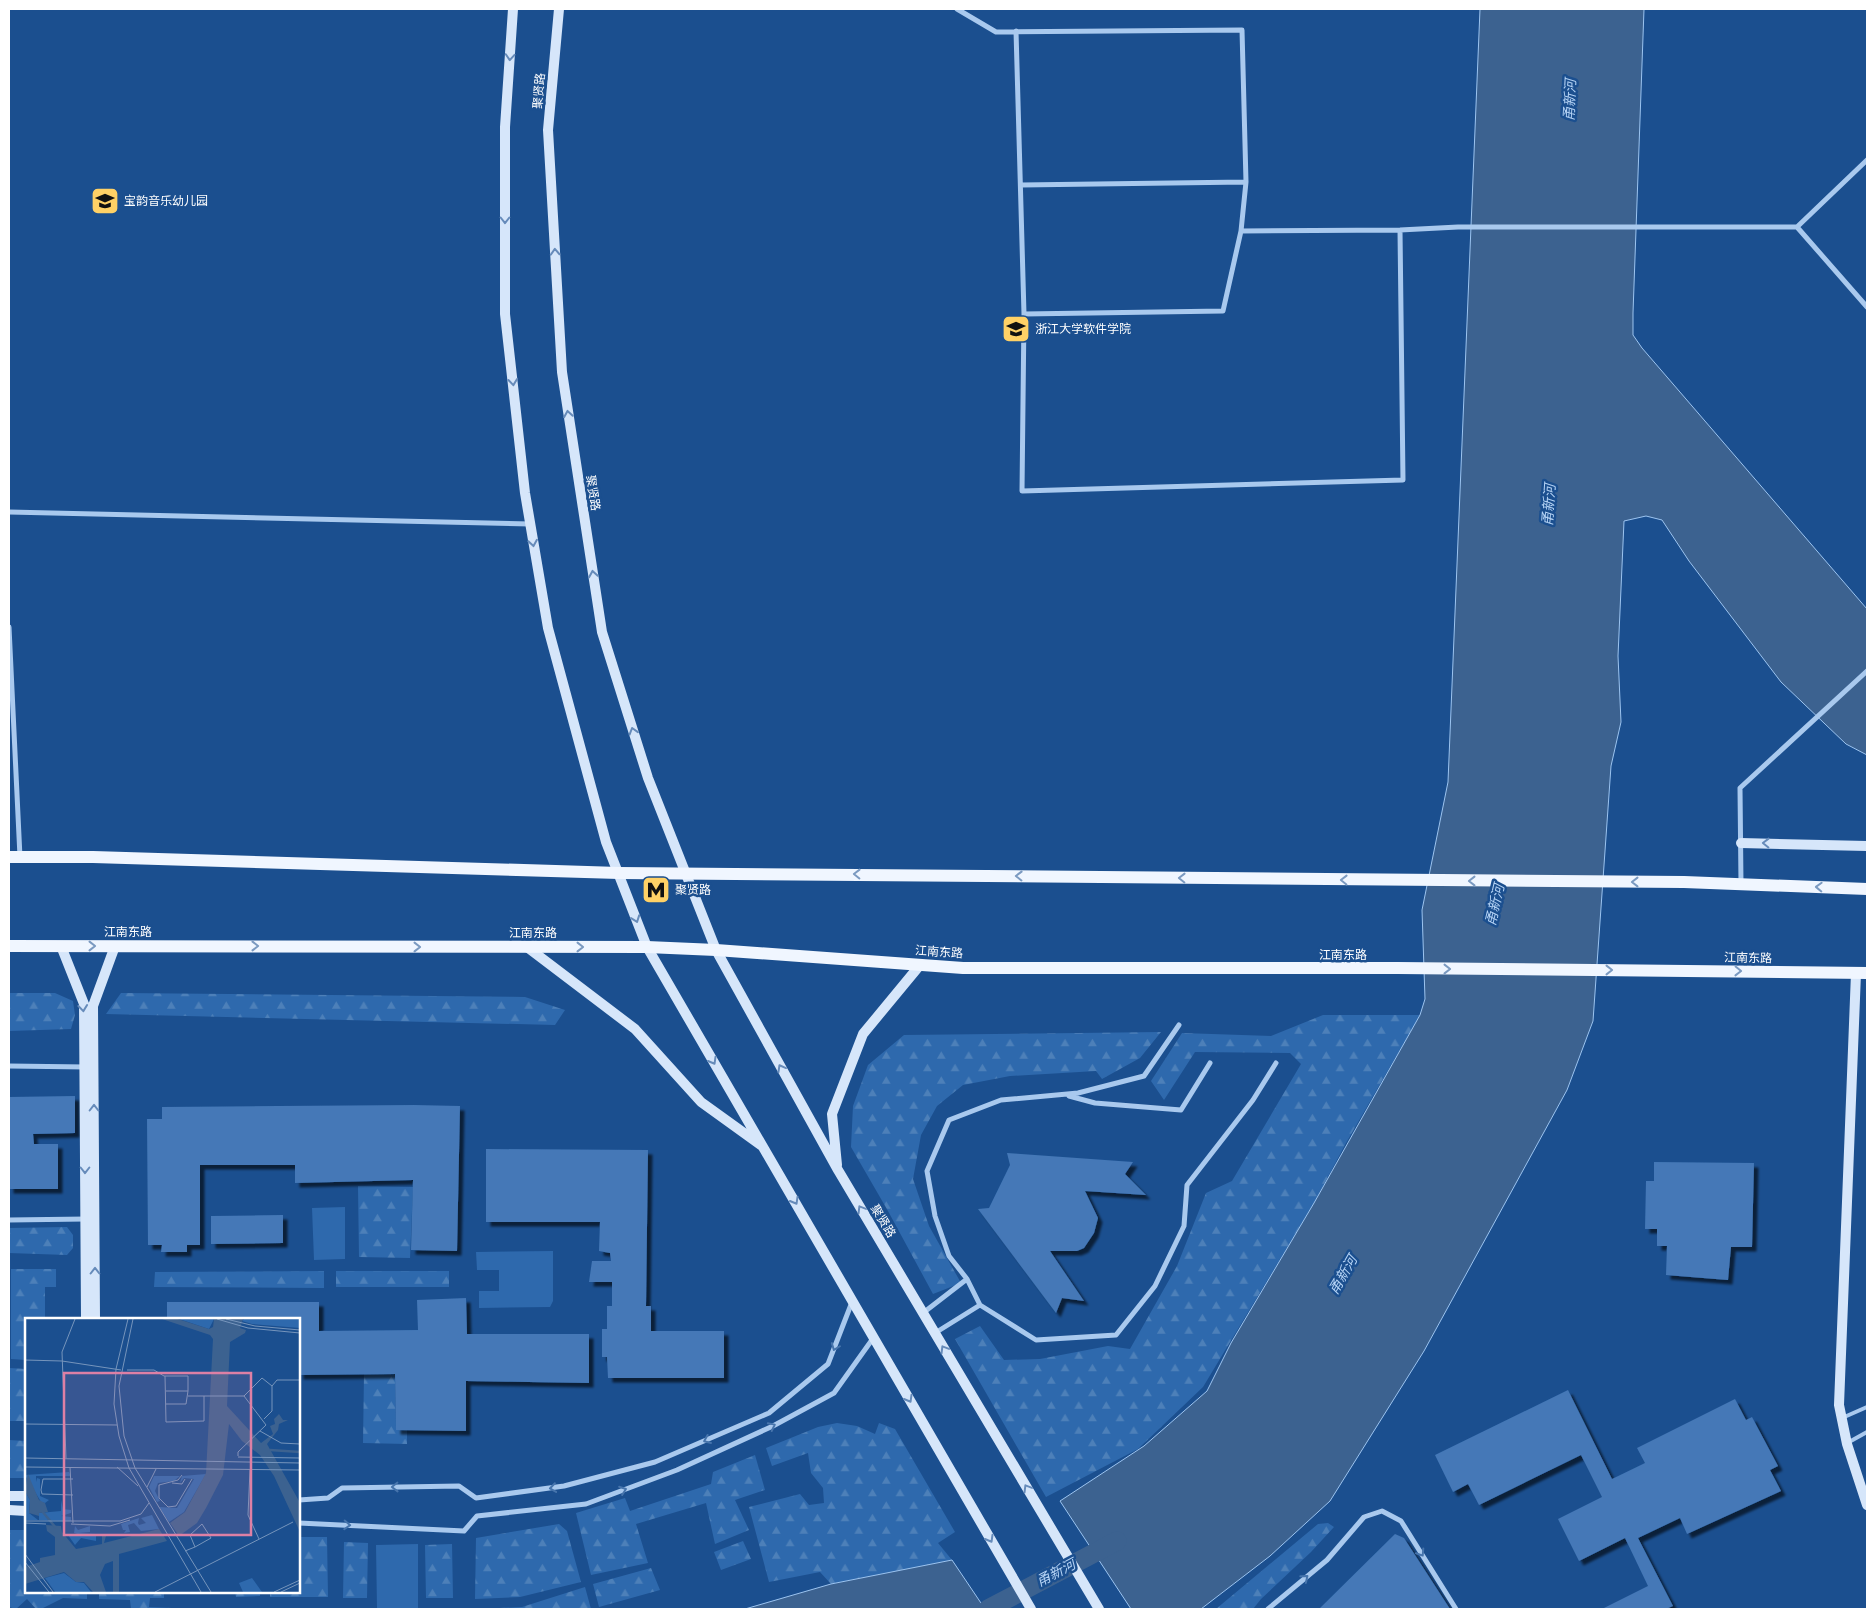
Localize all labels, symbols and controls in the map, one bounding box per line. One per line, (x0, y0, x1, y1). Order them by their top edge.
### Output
one-way arrow (505, 54, 516, 62)
street label: 聚贤路 (530, 72, 548, 110)
water label: 甬新河 (1560, 76, 1580, 121)
school or university icon: 宝韵音乐幼儿园 (90, 186, 120, 216)
place label: 宝韵音乐幼儿园 (124, 194, 208, 208)
one-way arrow (500, 216, 510, 224)
one-way arrow (549, 248, 560, 256)
school or university icon: 浙江大学软件学院 (1001, 314, 1031, 344)
place label: 浙江大学软件学院 (1035, 322, 1131, 336)
one-way arrow (507, 378, 518, 386)
one-way arrow (564, 409, 574, 418)
street label: 聚贤路 (583, 474, 603, 512)
water label: 甬新河 (1539, 480, 1559, 527)
one-way arrow (528, 539, 538, 547)
one-way arrow (589, 570, 599, 579)
one-way arrow (629, 728, 639, 736)
one-way arrow (1762, 838, 1770, 849)
one-way arrow (853, 869, 860, 879)
one-way arrow (1015, 871, 1023, 881)
one-way arrow (1178, 873, 1186, 883)
one-way arrow (1340, 874, 1348, 885)
metro station icon: 聚贤路 (641, 875, 671, 905)
one-way arrow (1468, 876, 1476, 886)
one-way arrow (1631, 877, 1638, 887)
water label: 甬新河 (1482, 880, 1509, 927)
one-way arrow (1814, 882, 1822, 892)
place label: 聚贤路 (675, 883, 711, 897)
one-way arrow (630, 914, 640, 922)
street label: 江南东路 (104, 925, 152, 939)
street label: 江南东路 (509, 926, 557, 940)
one-way arrow (89, 941, 97, 951)
one-way arrow (252, 941, 259, 951)
one-way arrow (414, 942, 422, 952)
one-way arrow (576, 942, 584, 952)
street label: 江南东路 (915, 943, 963, 961)
street label: 江南东路 (1319, 948, 1367, 962)
street label: 江南东路 (1724, 951, 1772, 965)
one-way arrow (1444, 964, 1451, 974)
one-way arrow (1606, 965, 1614, 975)
one-way arrow (1734, 966, 1742, 976)
one-way arrow (77, 1004, 88, 1012)
one-way arrow (707, 1056, 717, 1065)
one-way arrow (777, 1064, 787, 1073)
one-way arrow (89, 1104, 99, 1112)
one-way arrow (80, 1167, 90, 1175)
one-way arrow (789, 1196, 799, 1205)
street label: 聚贤路 (868, 1202, 898, 1240)
one-way arrow (857, 1206, 867, 1215)
water label: 甬新河 (1325, 1250, 1362, 1297)
one-way arrow (90, 1266, 100, 1274)
inset map (25, 1318, 300, 1593)
one-way arrow (831, 1342, 841, 1350)
one-way arrow (941, 1345, 951, 1354)
one-way arrow (903, 1393, 913, 1402)
one-way arrow (767, 1422, 776, 1432)
one-way arrow (704, 1434, 712, 1444)
one-way arrow (391, 1482, 398, 1492)
one-way arrow (549, 1482, 557, 1493)
one-way arrow (1024, 1485, 1034, 1494)
one-way arrow (618, 1486, 627, 1496)
one-way arrow (344, 1520, 352, 1531)
one-way arrow (984, 1534, 994, 1543)
one-way arrow (1415, 1547, 1424, 1556)
water label: 甬新河 (1033, 1554, 1081, 1590)
one-way arrow (1300, 1574, 1309, 1583)

